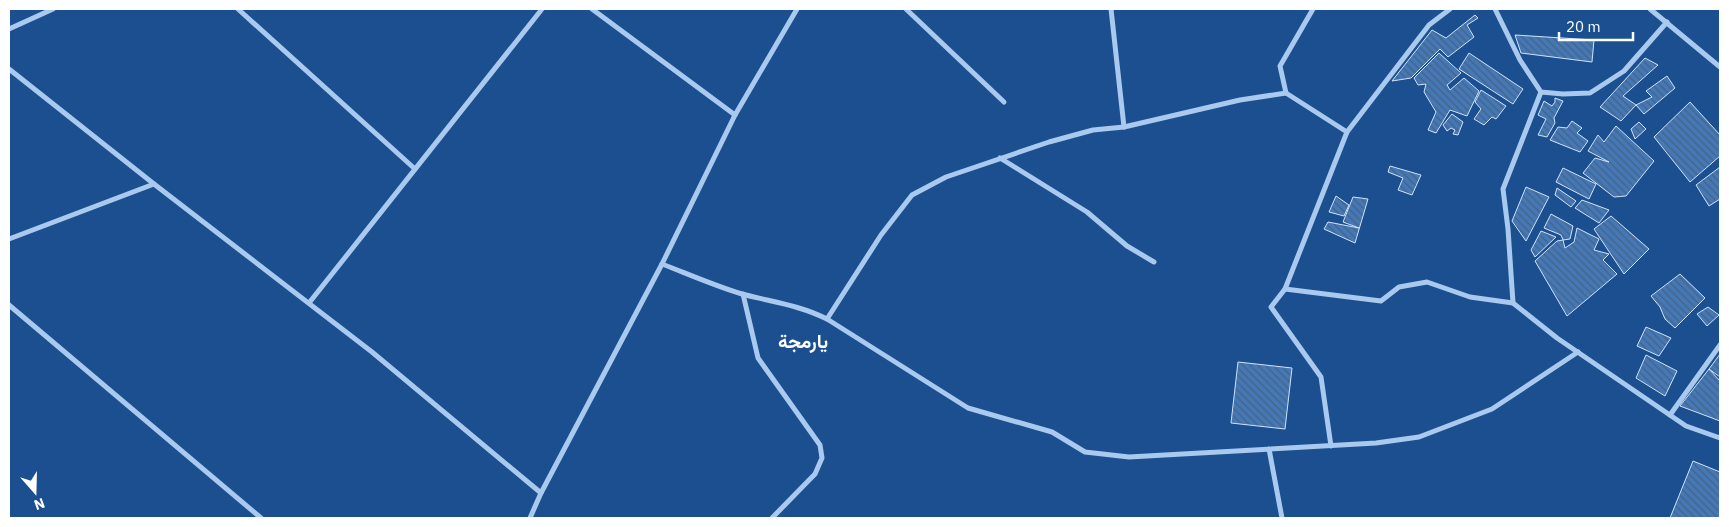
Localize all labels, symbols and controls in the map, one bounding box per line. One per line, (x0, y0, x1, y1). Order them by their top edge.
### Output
scale bar (1559, 10, 1633, 42)
text: 20 m (1566, 17, 1601, 36)
district label: يارمجة (778, 329, 828, 354)
north arrow (10, 467, 60, 517)
text: N (32, 494, 47, 514)

